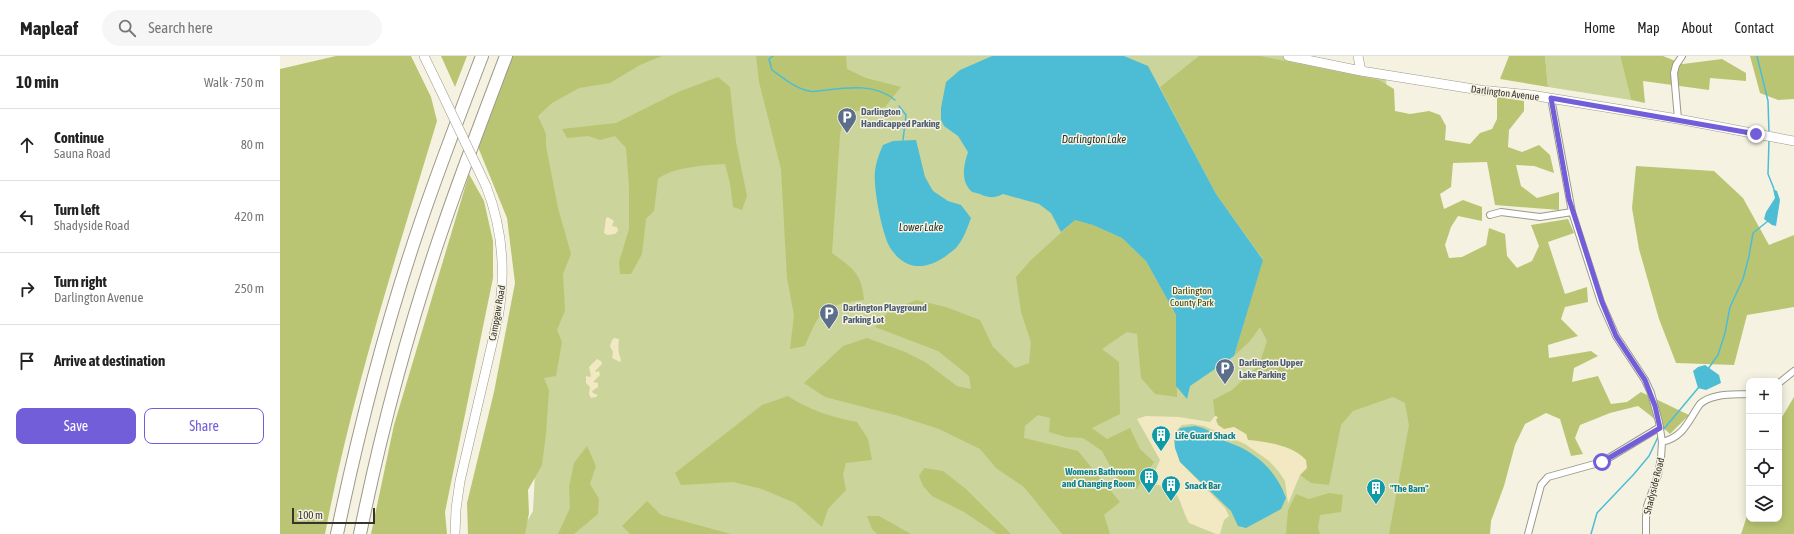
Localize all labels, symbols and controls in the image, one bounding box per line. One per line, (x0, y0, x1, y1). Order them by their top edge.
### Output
search box (102, 10, 382, 46)
text: Mapleaf (20, 17, 78, 39)
icon: search (116, 17, 138, 39)
text: Search here (148, 19, 213, 36)
text: Home (1584, 20, 1615, 36)
text: Map (1637, 20, 1660, 36)
text: About (1682, 20, 1713, 36)
text: Contact (1735, 20, 1774, 36)
text: 10 min (16, 72, 59, 92)
text: Walk · 750 m (204, 75, 264, 90)
street label: Darlington Avenue (1470, 83, 1540, 103)
parking icon: Darlington Handicapped Parking (836, 106, 858, 134)
place label: Darlington Handicapped Parking (861, 106, 941, 129)
route end (1747, 125, 1765, 143)
text: Continue (54, 129, 104, 146)
water label: Darlington Lake (1062, 133, 1126, 145)
icon: ahead (16, 134, 38, 156)
text: 80 m (241, 137, 264, 152)
text: Sauna Road (54, 146, 111, 161)
text: Turn left (54, 201, 100, 218)
icon: left (16, 206, 38, 228)
text: 420 m (235, 209, 264, 224)
text: Shadyside Road (54, 218, 130, 233)
water label: Lower Lake (899, 221, 943, 233)
text: Turn right (54, 273, 107, 290)
icon: right (16, 278, 38, 300)
text: 250 m (235, 281, 264, 296)
street label: Campgaw Road (487, 284, 507, 342)
park label: Darlington County Park (1170, 285, 1215, 308)
text: Darlington Avenue (54, 290, 143, 305)
parking icon: Darlington Playground Parking Lot (818, 302, 840, 330)
place label: Darlington Playground Parking Lot (843, 302, 927, 325)
icon: arrive (16, 350, 38, 372)
text: Arrive at destination (54, 352, 165, 369)
parking icon: Darlington Upper Lake Parking (1214, 357, 1236, 385)
place label: Darlington Upper Lake Parking (1239, 357, 1304, 380)
map controls (1746, 378, 1782, 522)
button: + (1746, 378, 1782, 414)
button: Save (16, 408, 136, 444)
button: Share (144, 408, 264, 444)
button: − (1746, 414, 1782, 450)
building icon: Life Guard Shack (1150, 424, 1172, 452)
place label: Life Guard Shack (1175, 430, 1236, 441)
button: locate (1746, 450, 1782, 486)
route start (1593, 453, 1611, 471)
street label: Shadyside Road (1642, 456, 1666, 516)
place label: Womens Bathroom and Changing Room (1062, 466, 1135, 489)
building icon: Womens Bathroom and Changing Room (1138, 466, 1160, 494)
building icon: Snack Bar (1160, 474, 1182, 502)
building icon: "The Barn" (1365, 477, 1387, 505)
place label: Snack Bar (1185, 480, 1222, 491)
place label: "The Barn" (1390, 483, 1429, 494)
button: layers (1746, 486, 1782, 522)
scale bar (292, 506, 375, 525)
text: 100 m (298, 509, 323, 521)

